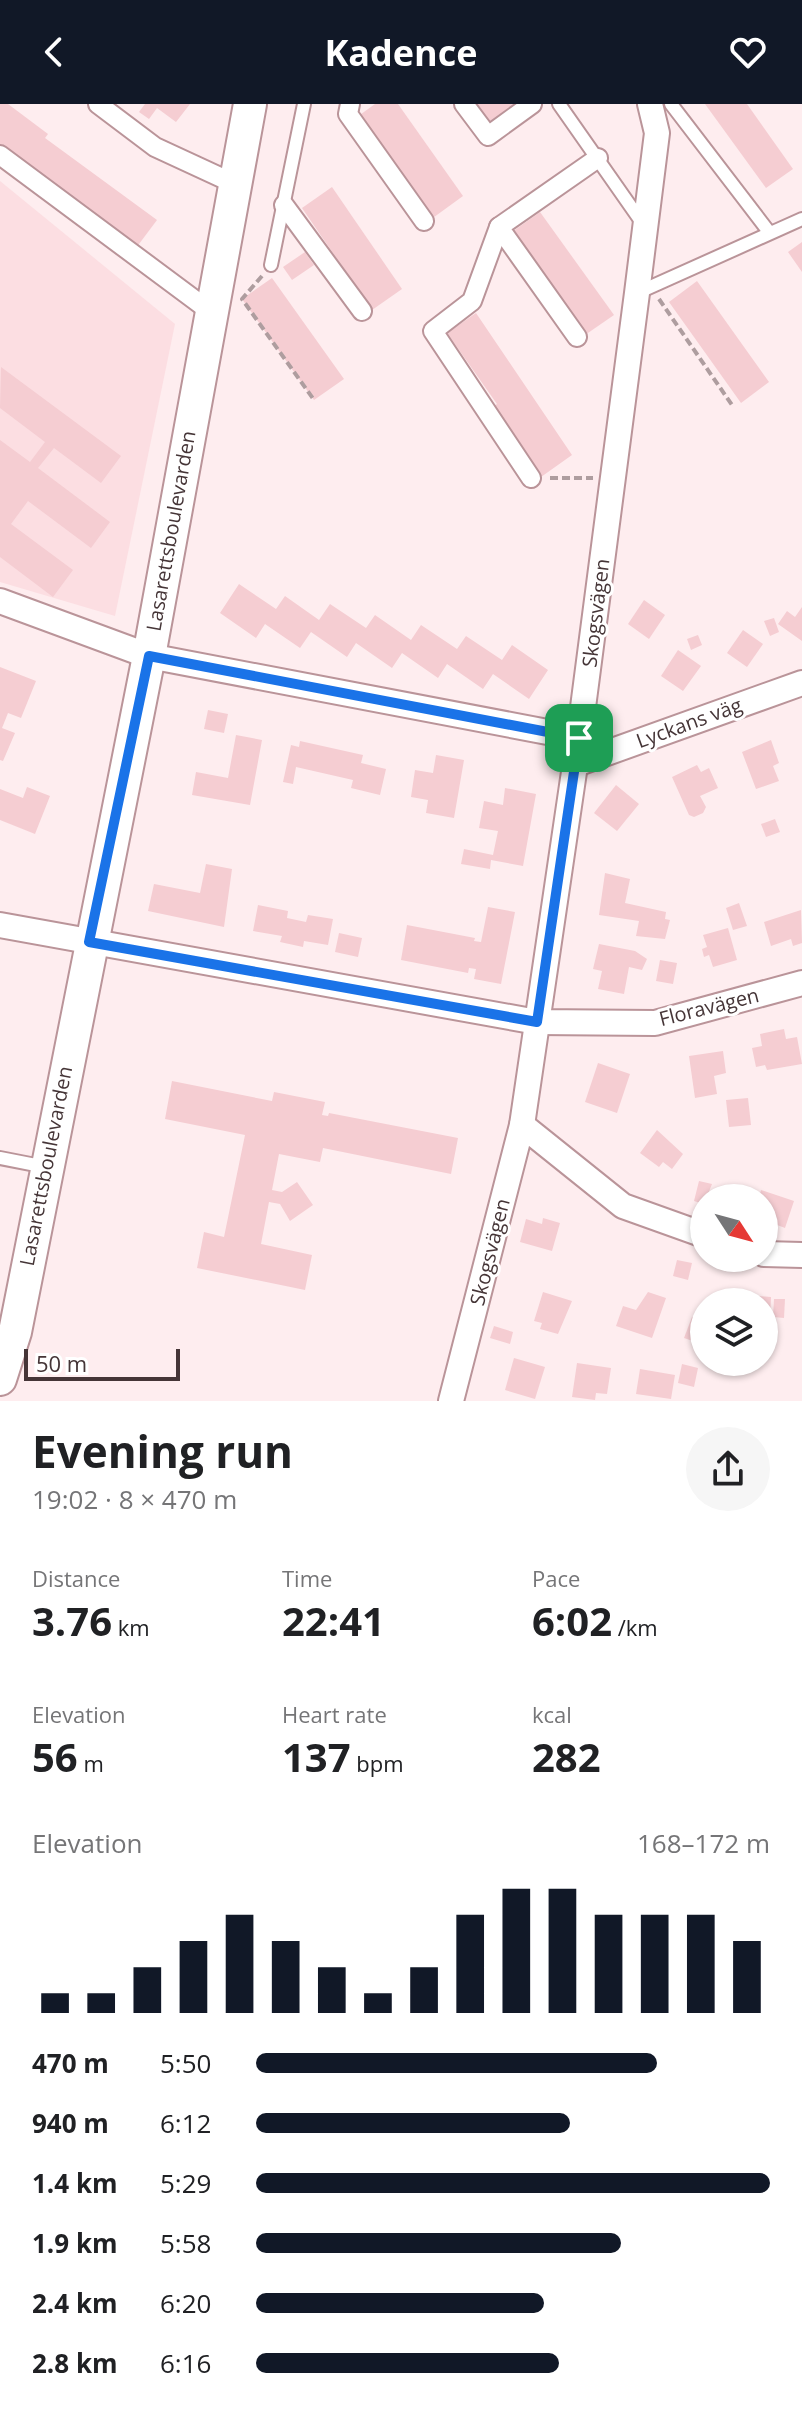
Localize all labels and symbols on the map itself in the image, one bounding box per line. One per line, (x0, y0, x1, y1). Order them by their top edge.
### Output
street label: Lasarettsboulevarden (140, 429, 201, 633)
street label: Skogsvägen (575, 557, 616, 669)
street label: Lyckans väg (632, 691, 746, 754)
pin (545, 704, 613, 772)
street label: Floravägen (656, 981, 762, 1032)
street label: Lasarettsboulevarden (13, 1064, 78, 1268)
north arrow (690, 1184, 778, 1272)
street label: Skogsvägen (463, 1196, 516, 1308)
scale bar (24, 1345, 180, 1381)

